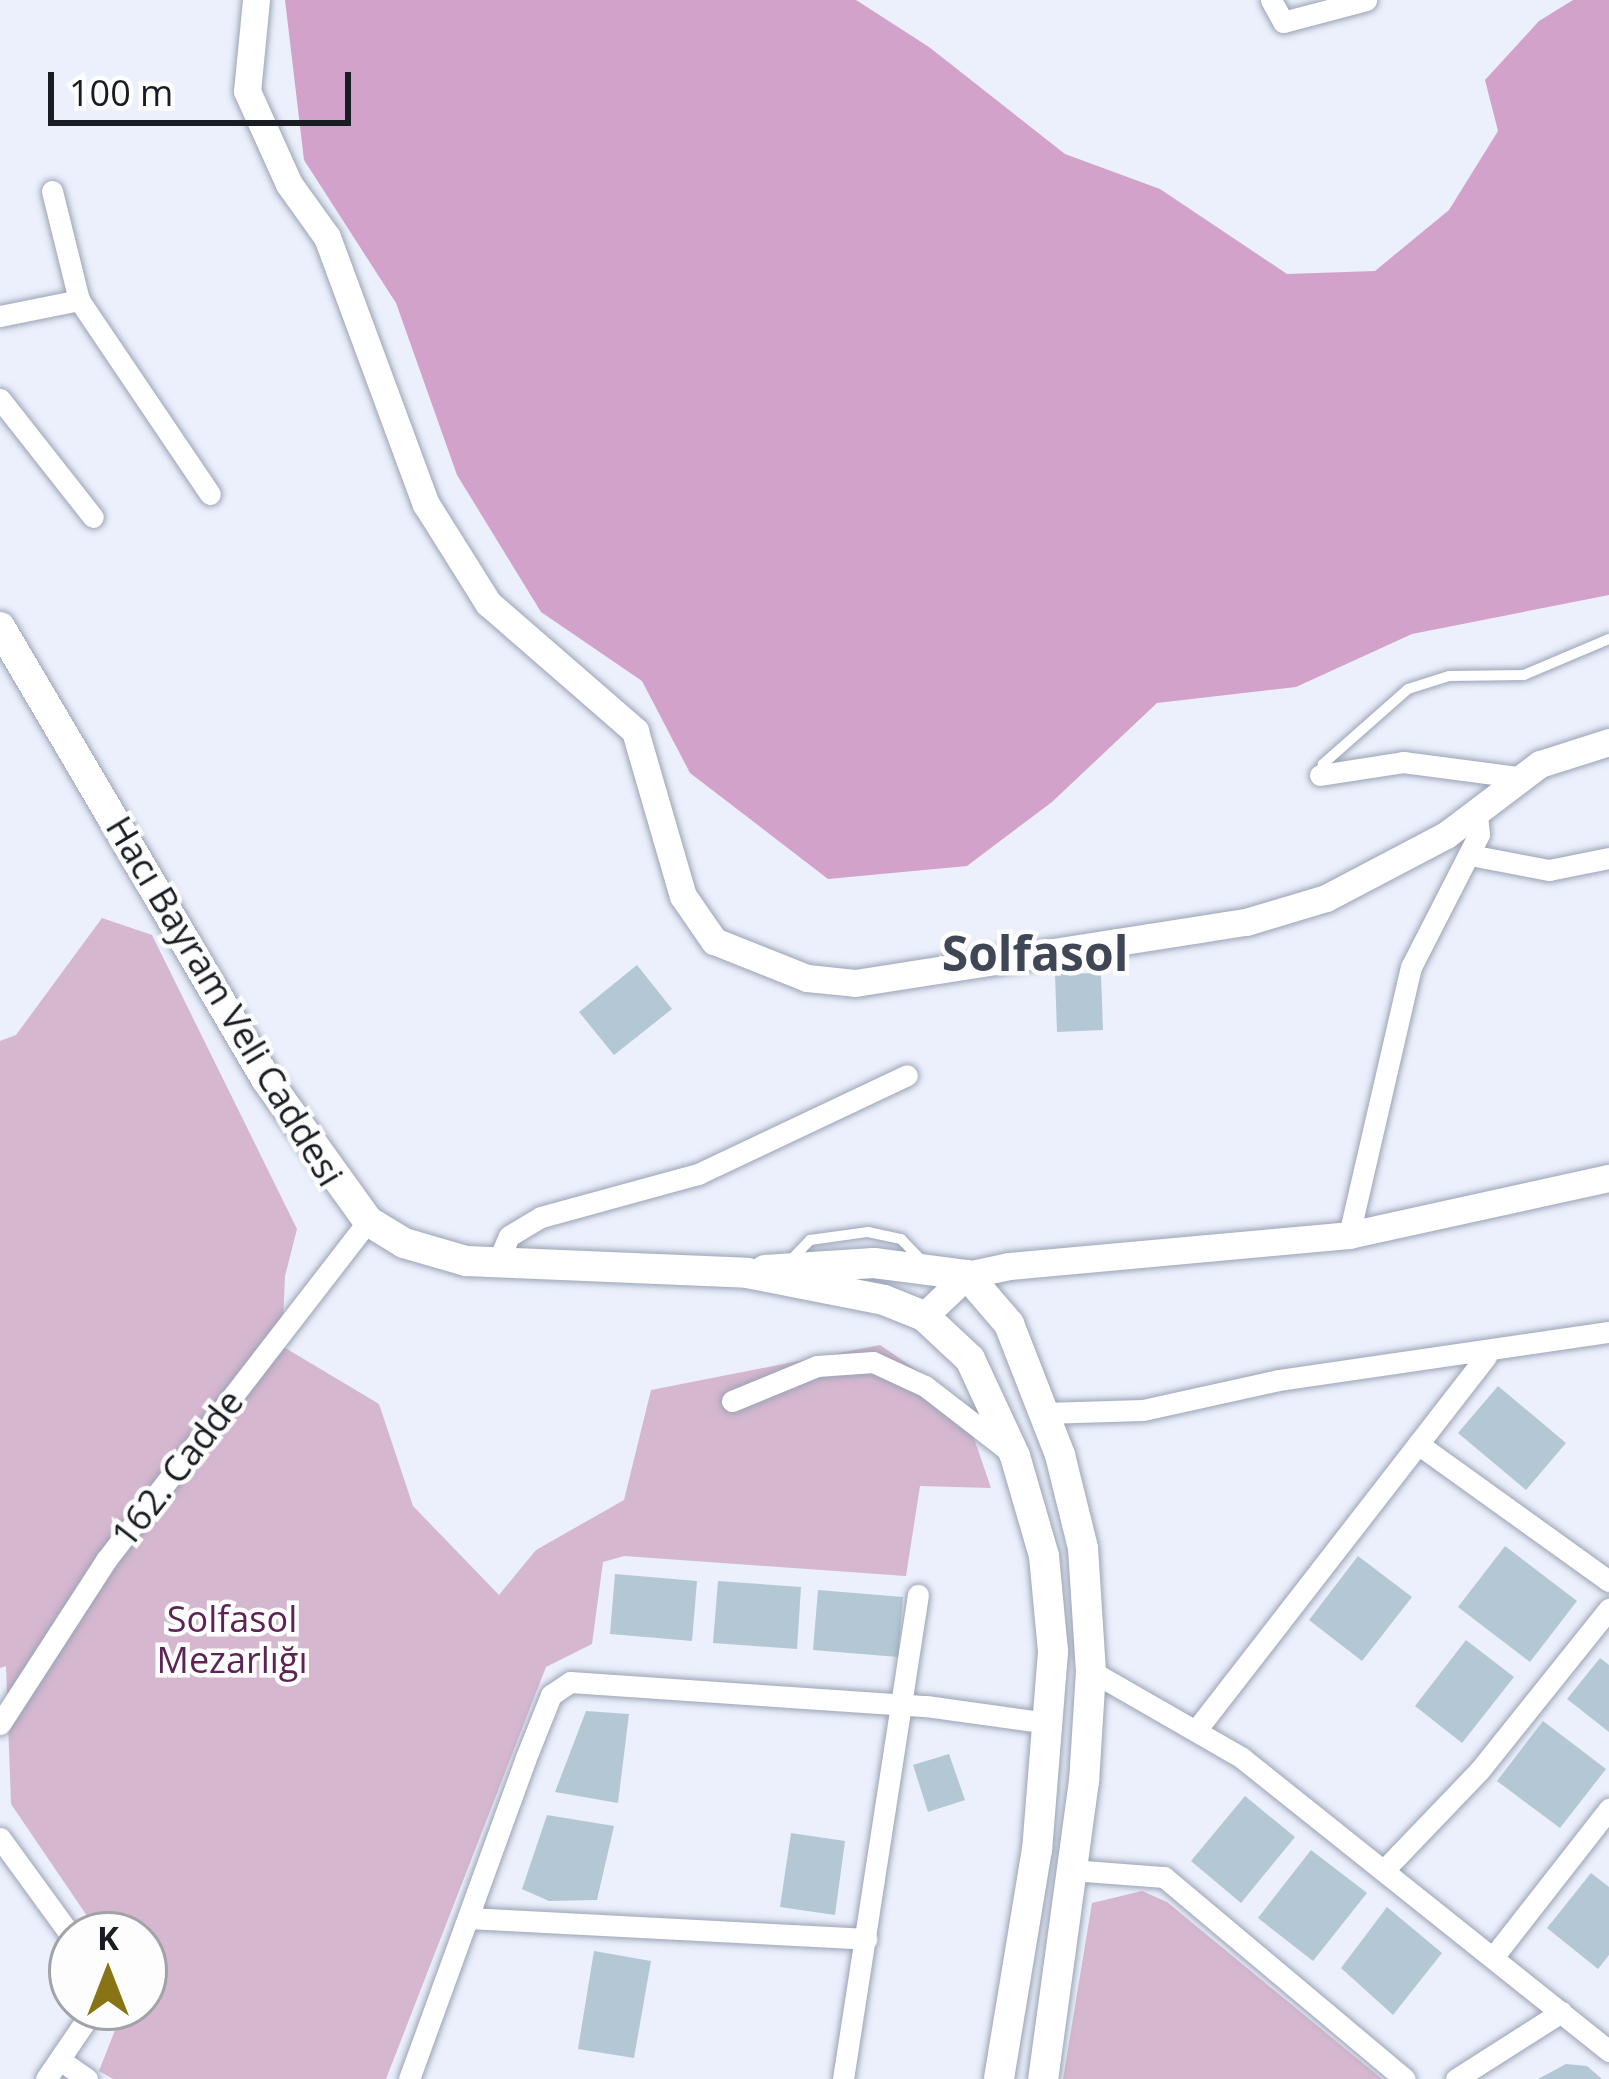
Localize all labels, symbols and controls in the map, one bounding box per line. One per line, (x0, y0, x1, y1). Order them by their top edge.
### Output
scale bar (54, 48, 357, 122)
text: 100 m (69, 68, 173, 117)
street label: Hacı Bayram Veli Caddesi (97, 808, 353, 1194)
district label: Solfasol (942, 924, 1128, 982)
street label: 162. Cadde (102, 1381, 252, 1555)
park label: Solfasol Mezarlığı (157, 1596, 307, 1681)
north arrow (48, 1911, 168, 2031)
text: K (97, 1915, 119, 1960)

